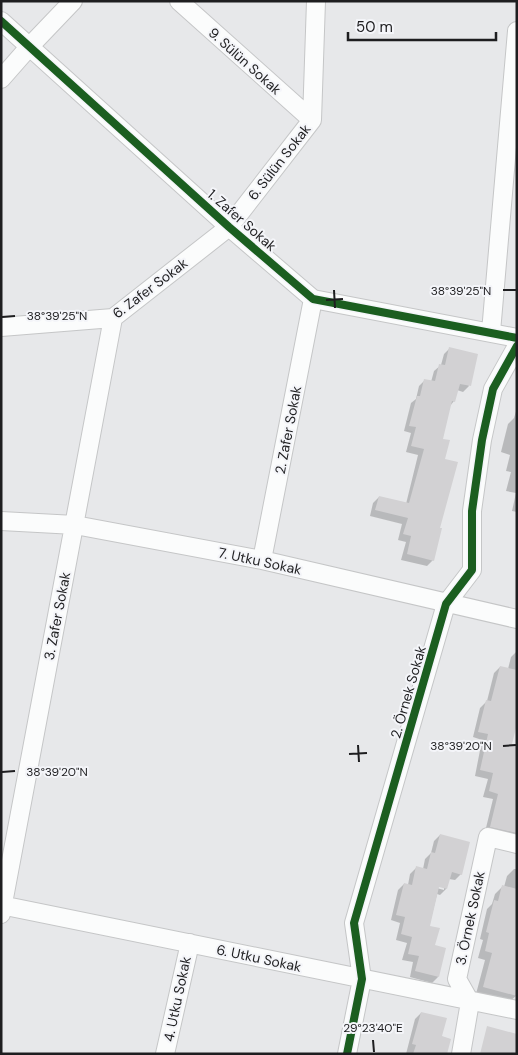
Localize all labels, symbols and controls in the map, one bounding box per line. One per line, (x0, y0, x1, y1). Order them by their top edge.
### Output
scale bar (348, 10, 496, 42)
text: 50 m (356, 17, 393, 37)
street label: 9. Sülün Sokak (205, 24, 285, 98)
street label: 6. Sülün Sokak (244, 120, 314, 204)
street label: 1. Zafer Sokak (204, 185, 280, 255)
street label: 6. Zafer Sokak (109, 254, 191, 322)
text: 38°39'25"N (431, 283, 491, 299)
text: 38°39'25"N (27, 308, 87, 324)
street label: 2. Zafer Sokak (271, 385, 305, 475)
street label: 7. Utku Sokak (217, 543, 303, 579)
street label: 3. Zafer Sokak (40, 570, 74, 662)
street label: 2. Örnek Sokak (386, 644, 430, 740)
text: 38°39'20"N (430, 738, 492, 754)
text: 38°39'20"N (26, 764, 88, 780)
street label: 3. Örnek Sokak (451, 869, 489, 967)
street label: 6. Utku Sokak (215, 940, 303, 976)
street label: 4. Utku Sokak (159, 955, 195, 1043)
text: 29°23'40"E (343, 1020, 403, 1036)

